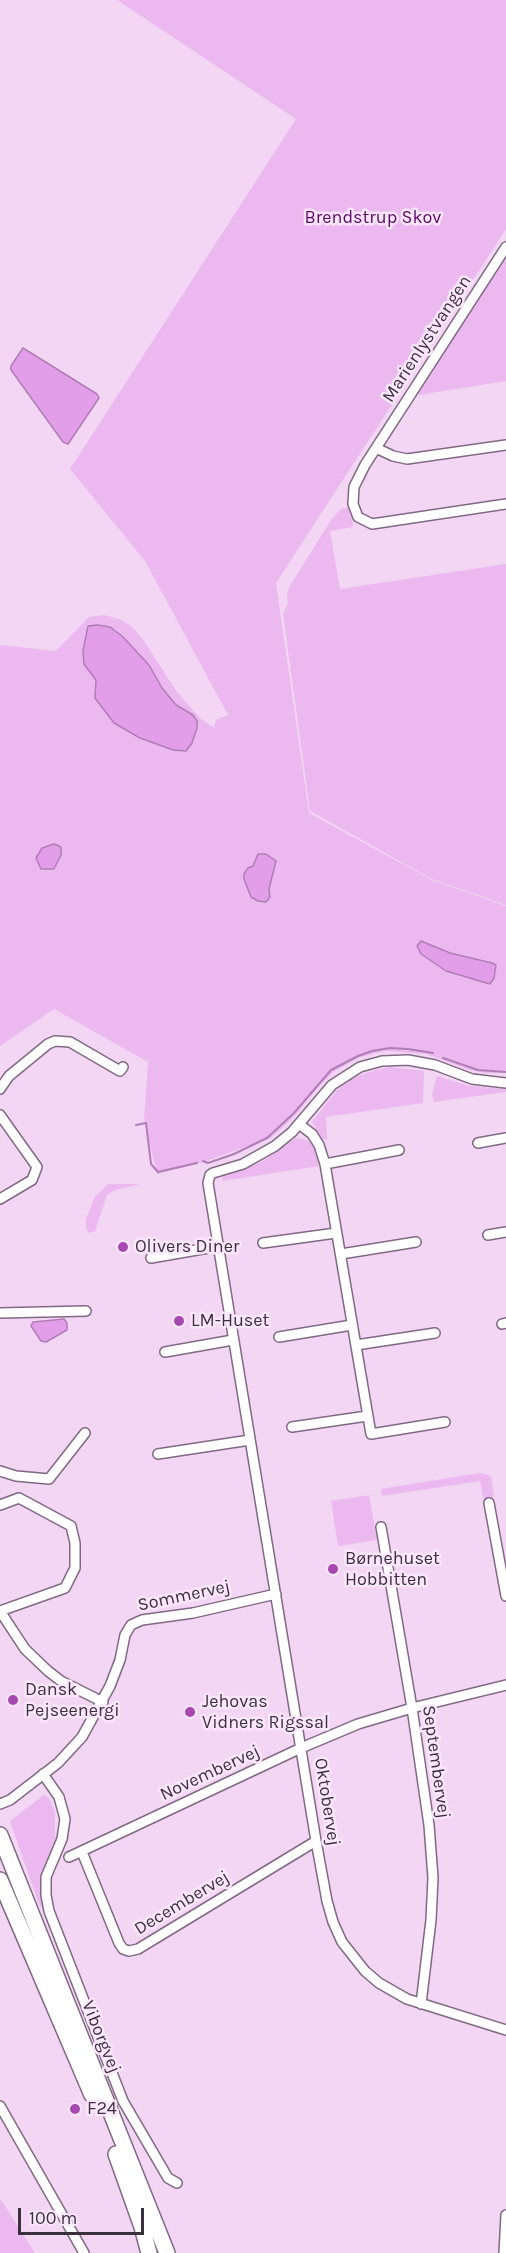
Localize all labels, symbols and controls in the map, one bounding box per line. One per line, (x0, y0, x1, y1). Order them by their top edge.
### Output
park label: Brendstrup Skov (305, 207, 441, 229)
street label: Marienlystvangen (378, 272, 476, 406)
place label: Olivers Diner (135, 1236, 239, 1258)
marker: Olivers Diner (116, 1240, 130, 1254)
place label: LM-Huset (191, 1310, 269, 1332)
marker: LM-Huset (172, 1314, 186, 1328)
place label: Børnehuset Hobbitten (345, 1548, 440, 1590)
marker: Børnehuset Hobbitten (326, 1562, 340, 1576)
street label: Sommervej (136, 1576, 232, 1616)
place label: Dansk Pejseenergi (25, 1679, 120, 1722)
place label: Jehovas Vidners Rigssal (202, 1691, 329, 1734)
marker: Dansk Pejseenergi (6, 1693, 20, 1707)
street label: Septembervej (417, 1704, 455, 1820)
marker: Jehovas Vidners Rigssal (183, 1705, 197, 1719)
street label: Novembervej (157, 1740, 263, 1806)
street label: Oktobervej (309, 1757, 345, 1847)
street label: Decembervej (131, 1866, 233, 1940)
street label: Viborgvej (77, 1998, 125, 2076)
place label: F24 (87, 2098, 117, 2120)
marker: F24 (68, 2102, 82, 2116)
scale bar (21, 2196, 147, 2234)
text: 100 m (29, 2207, 77, 2229)

